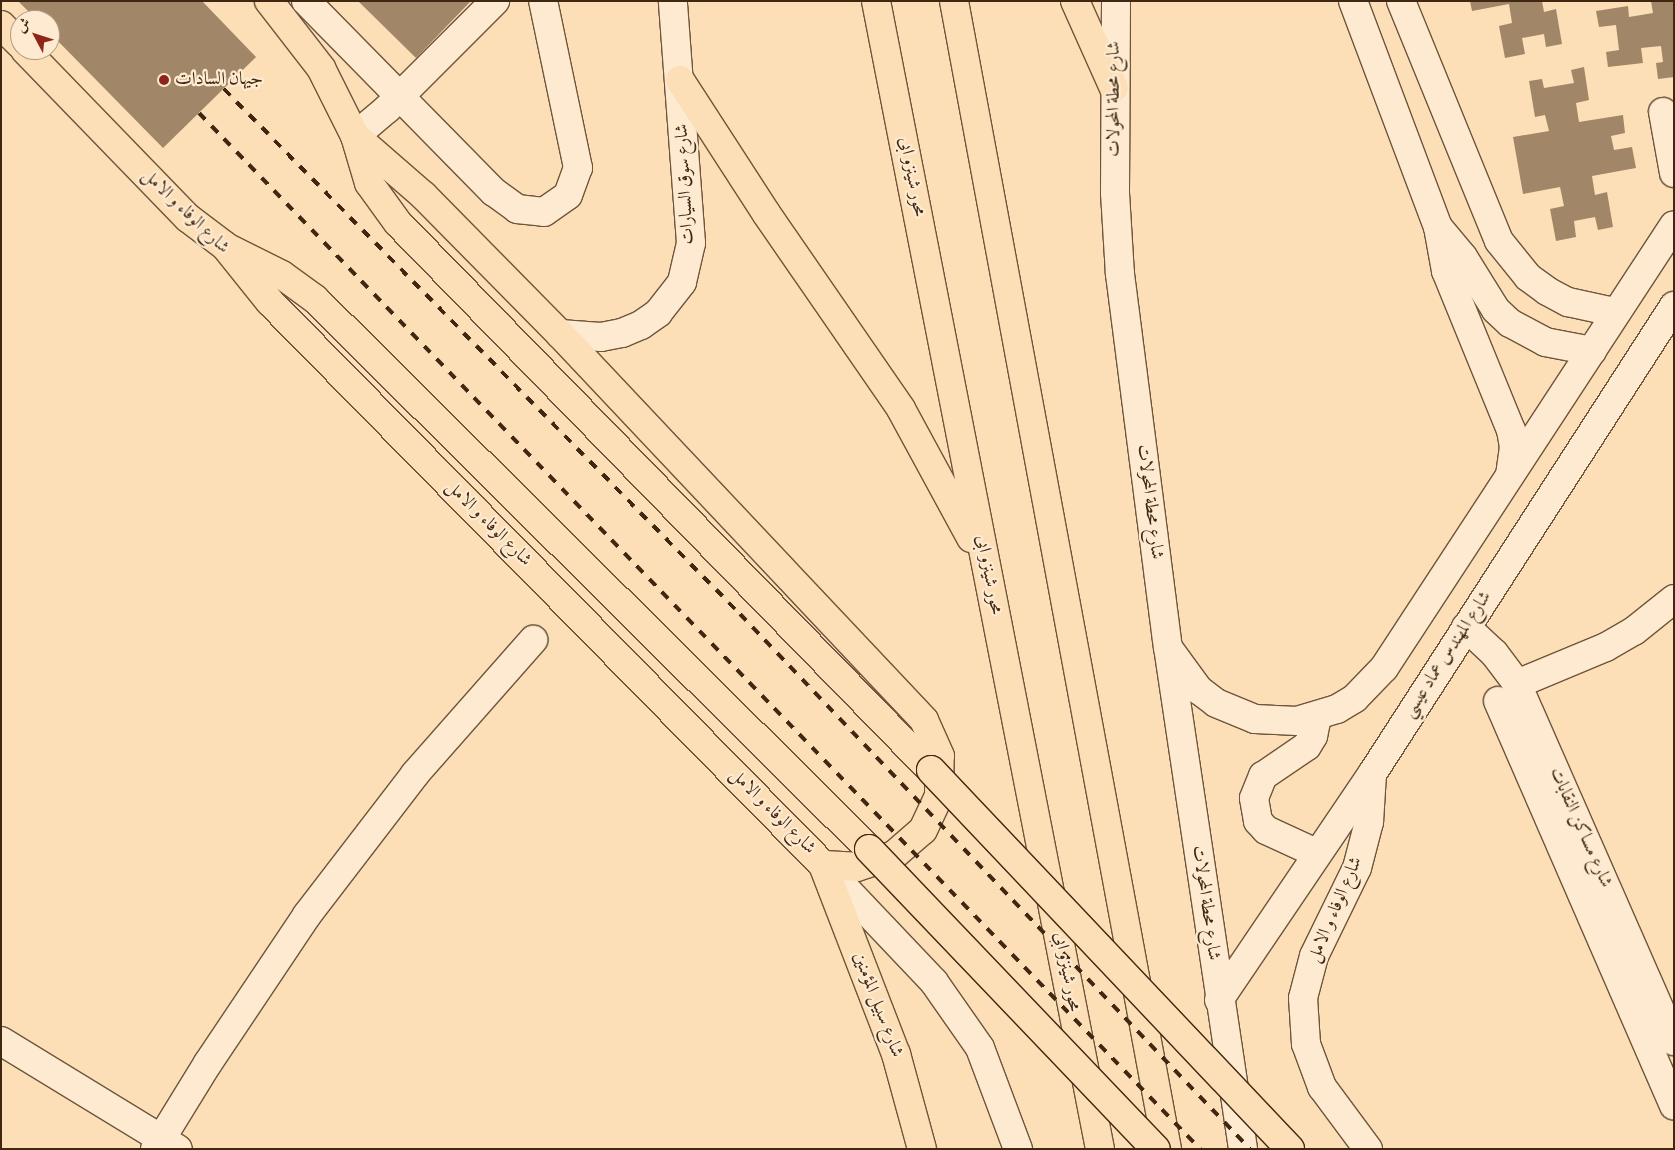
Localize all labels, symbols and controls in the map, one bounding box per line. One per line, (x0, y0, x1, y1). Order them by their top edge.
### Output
north arrow (10, 10, 60, 60)
text: ش (12, 14, 36, 37)
street label: شارع محطة المحولات (1104, 41, 1126, 157)
place label: جيهان السادات (175, 69, 263, 91)
marker: جيهان السادات (157, 73, 171, 87)
street label: شارع سوق السيارات (672, 123, 700, 245)
street label: محور شينزو ابى (893, 136, 929, 218)
street label: شارع الوفاء و الامل (137, 165, 233, 259)
street label: شارع محطة المحولات (1131, 443, 1167, 561)
street label: شارع الوفاء و الامل (440, 476, 536, 572)
street label: محور شينزو ابى (970, 534, 1006, 616)
street label: شارع المهندس عماد عيسي (1399, 588, 1497, 722)
street label: شارع الوفاء و الامل (724, 764, 820, 860)
street label: شارع مساكن النقابات (1544, 765, 1616, 891)
street label: شارع محطة المحولات (1186, 844, 1224, 962)
street label: شارع الوفاء و الامل (1304, 854, 1368, 966)
street label: محور شينزو ابى (1048, 931, 1084, 1013)
street label: شارع سبيل المؤمنين (847, 949, 907, 1061)

